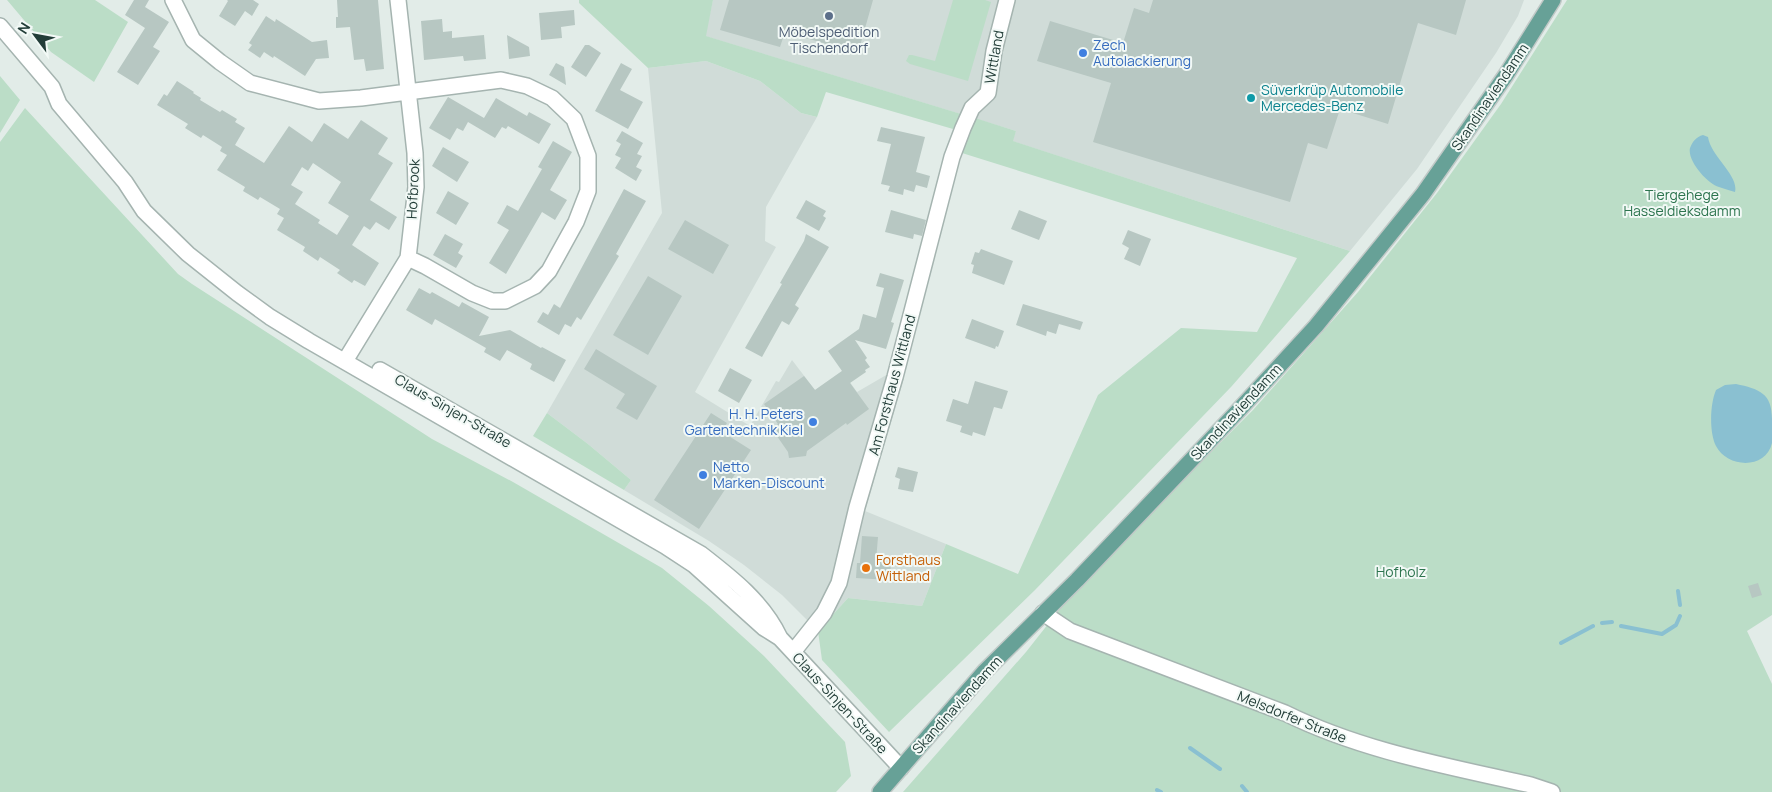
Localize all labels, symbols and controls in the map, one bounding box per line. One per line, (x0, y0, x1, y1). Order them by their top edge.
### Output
north arrow (10, 10, 60, 60)
marker: Möbelspedition Tischendorf (823, 10, 835, 22)
text: N (13, 19, 34, 37)
place label: Möbelspedition Tischendorf (779, 22, 879, 57)
street label: Wittland (979, 29, 1008, 85)
place label: Zech Autolackierung (1093, 35, 1191, 70)
street label: Skandinaviendamm (1447, 39, 1533, 154)
marker: Zech Autolackierung (1077, 47, 1089, 59)
place label: Süverkrüp Automobile Mercedes-Benz (1261, 80, 1403, 115)
marker: Süverkrüp Automobile Mercedes-Benz (1245, 92, 1257, 104)
street label: Hofbrook (401, 157, 424, 219)
park label: Tiergehege Hasseldieksdamm (1623, 185, 1741, 220)
street label: Am Forsthaus Wittland (864, 312, 919, 457)
street label: Skandinaviendamm (1186, 359, 1285, 464)
street label: Claus-Sinjen-Straße (391, 369, 515, 452)
place label: H. H. Peters Gartentechnik Kiel (685, 404, 803, 439)
marker: H. H. Peters Gartentechnik Kiel (807, 416, 819, 428)
place label: Netto Marken-Discount (713, 457, 825, 492)
marker: Netto Marken-Discount (697, 469, 709, 481)
place label: Forsthaus Wittland (876, 550, 941, 585)
marker: Forsthaus Wittland (860, 562, 872, 574)
park label: Hofholz (1376, 562, 1426, 581)
street label: Claus-Sinjen-Straße (788, 648, 892, 757)
street label: Skandinaviendamm (908, 652, 1006, 758)
street label: Melsdorfer Straße (1235, 686, 1350, 747)

